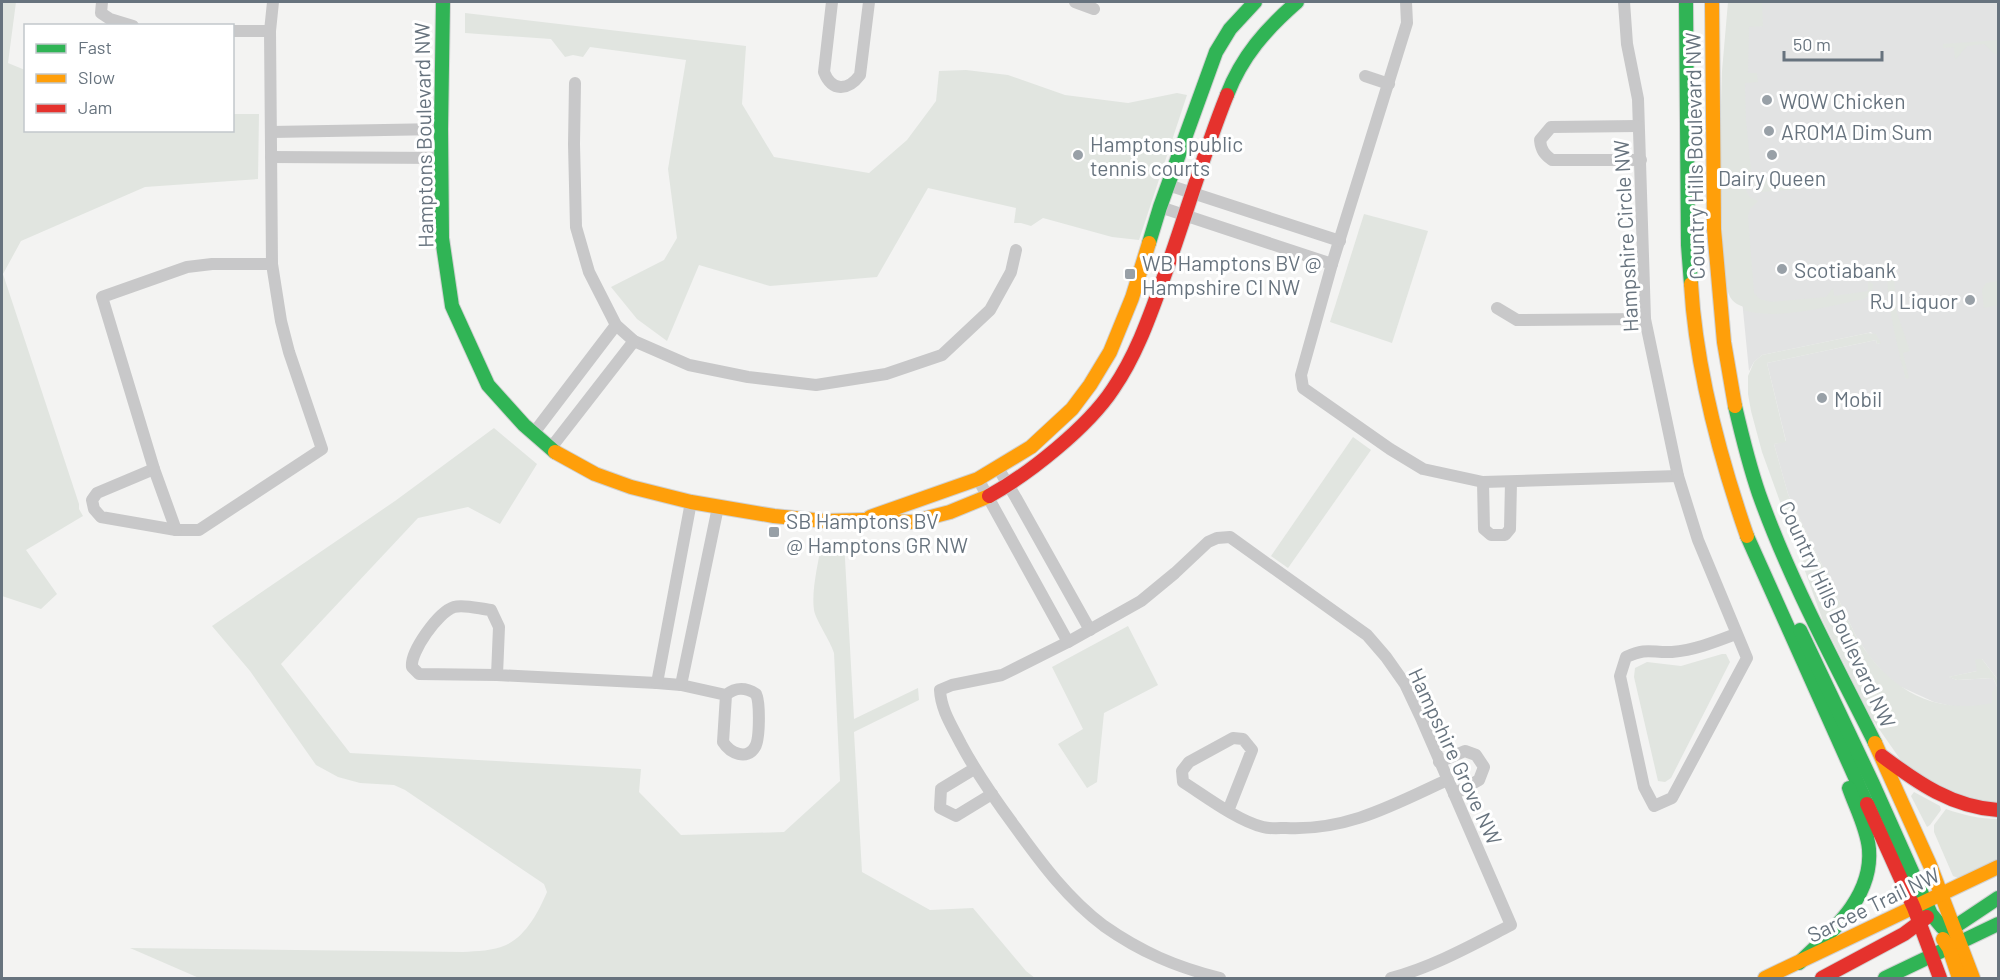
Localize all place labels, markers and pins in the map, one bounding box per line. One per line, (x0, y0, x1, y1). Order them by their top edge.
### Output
place label: WOW Chicken (1779, 88, 1906, 113)
marker: WOW Chicken (1760, 93, 1774, 107)
place label: AROMA Dim Sum (1781, 119, 1932, 144)
marker: AROMA Dim Sum (1762, 124, 1776, 138)
place label: Hamptons public tennis courts (1090, 131, 1243, 180)
marker: Hamptons public tennis courts (1071, 148, 1085, 162)
marker: Dairy Queen (1765, 148, 1779, 162)
place label: Dairy Queen (1718, 165, 1826, 190)
place label: WB Hamptons BV @ Hampshire CI NW (1142, 250, 1322, 299)
place label: Scotiabank (1794, 257, 1896, 282)
marker: Scotiabank (1775, 262, 1789, 276)
marker: WB Hamptons BV @ Hampshire CI NW (1123, 267, 1137, 281)
place label: RJ Liquor (1870, 288, 1958, 313)
marker: RJ Liquor (1963, 293, 1977, 307)
place label: Mobil (1834, 386, 1882, 411)
marker: Mobil (1815, 391, 1829, 405)
place label: SB Hamptons BV @ Hamptons GR NW (786, 508, 968, 557)
marker: SB Hamptons BV @ Hamptons GR NW (767, 525, 781, 539)

